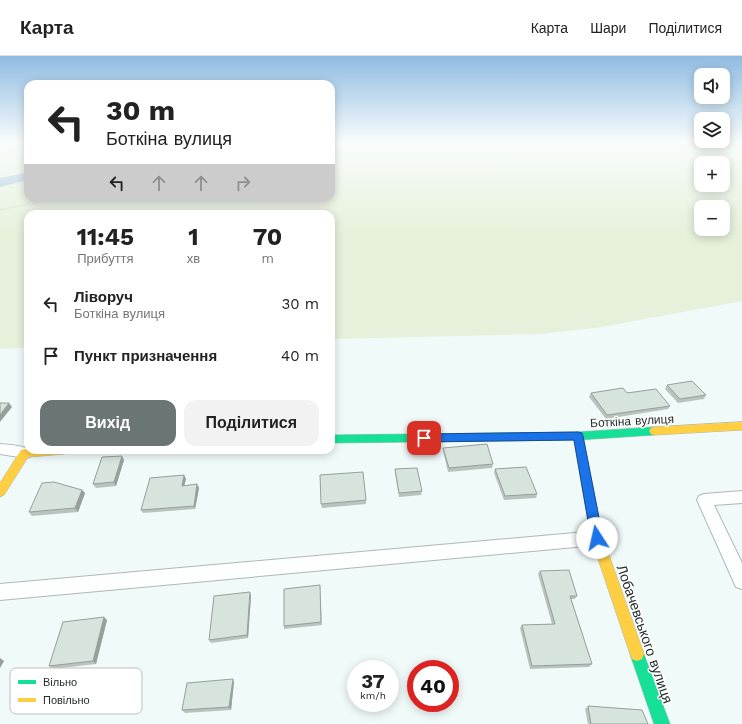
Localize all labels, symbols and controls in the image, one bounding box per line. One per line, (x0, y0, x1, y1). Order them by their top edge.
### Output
text: Карта (20, 16, 74, 39)
text: Карта (531, 20, 568, 36)
text: Шари (590, 20, 626, 36)
text: Поділитися (648, 20, 722, 36)
map controls (694, 68, 730, 236)
button: sound (694, 68, 730, 104)
text: 30 m (106, 94, 175, 127)
icon: left (40, 96, 92, 148)
button: layers (694, 112, 730, 148)
text: Боткіна вулиця (106, 128, 232, 149)
button: + (694, 156, 730, 192)
icon: left (106, 172, 128, 194)
icon: ahead (148, 172, 170, 194)
icon: ahead (190, 172, 212, 194)
icon: right (232, 172, 254, 194)
button: − (694, 200, 730, 236)
text: 11:45 (77, 223, 134, 251)
text: 1 (188, 223, 199, 251)
text: 70 (253, 223, 282, 251)
text: Прибуття (77, 251, 134, 266)
text: хв (187, 251, 200, 266)
text: m (261, 251, 274, 266)
text: Ліворуч (74, 288, 133, 306)
icon: left (40, 293, 62, 315)
text: 30 m (282, 295, 319, 313)
text: Боткіна вулиця (74, 306, 165, 321)
icon: arrive (40, 345, 62, 367)
text: Пункт призначення (74, 347, 217, 365)
text: 40 m (281, 347, 319, 365)
button: Вихід (40, 400, 176, 446)
button: Поділитися (184, 400, 319, 446)
street label: Боткіна вулиця (590, 412, 674, 430)
pin (407, 421, 441, 455)
icon: arrive (413, 427, 435, 449)
position arrow (576, 517, 618, 559)
street label: Лобачевського вулиця (614, 563, 676, 705)
speed limit sign: 40 (407, 660, 459, 712)
legend (10, 668, 142, 714)
text: 37 (361, 669, 385, 693)
text: Вільно (43, 676, 77, 689)
text: km/h (360, 690, 386, 701)
text: Повільно (43, 694, 90, 707)

